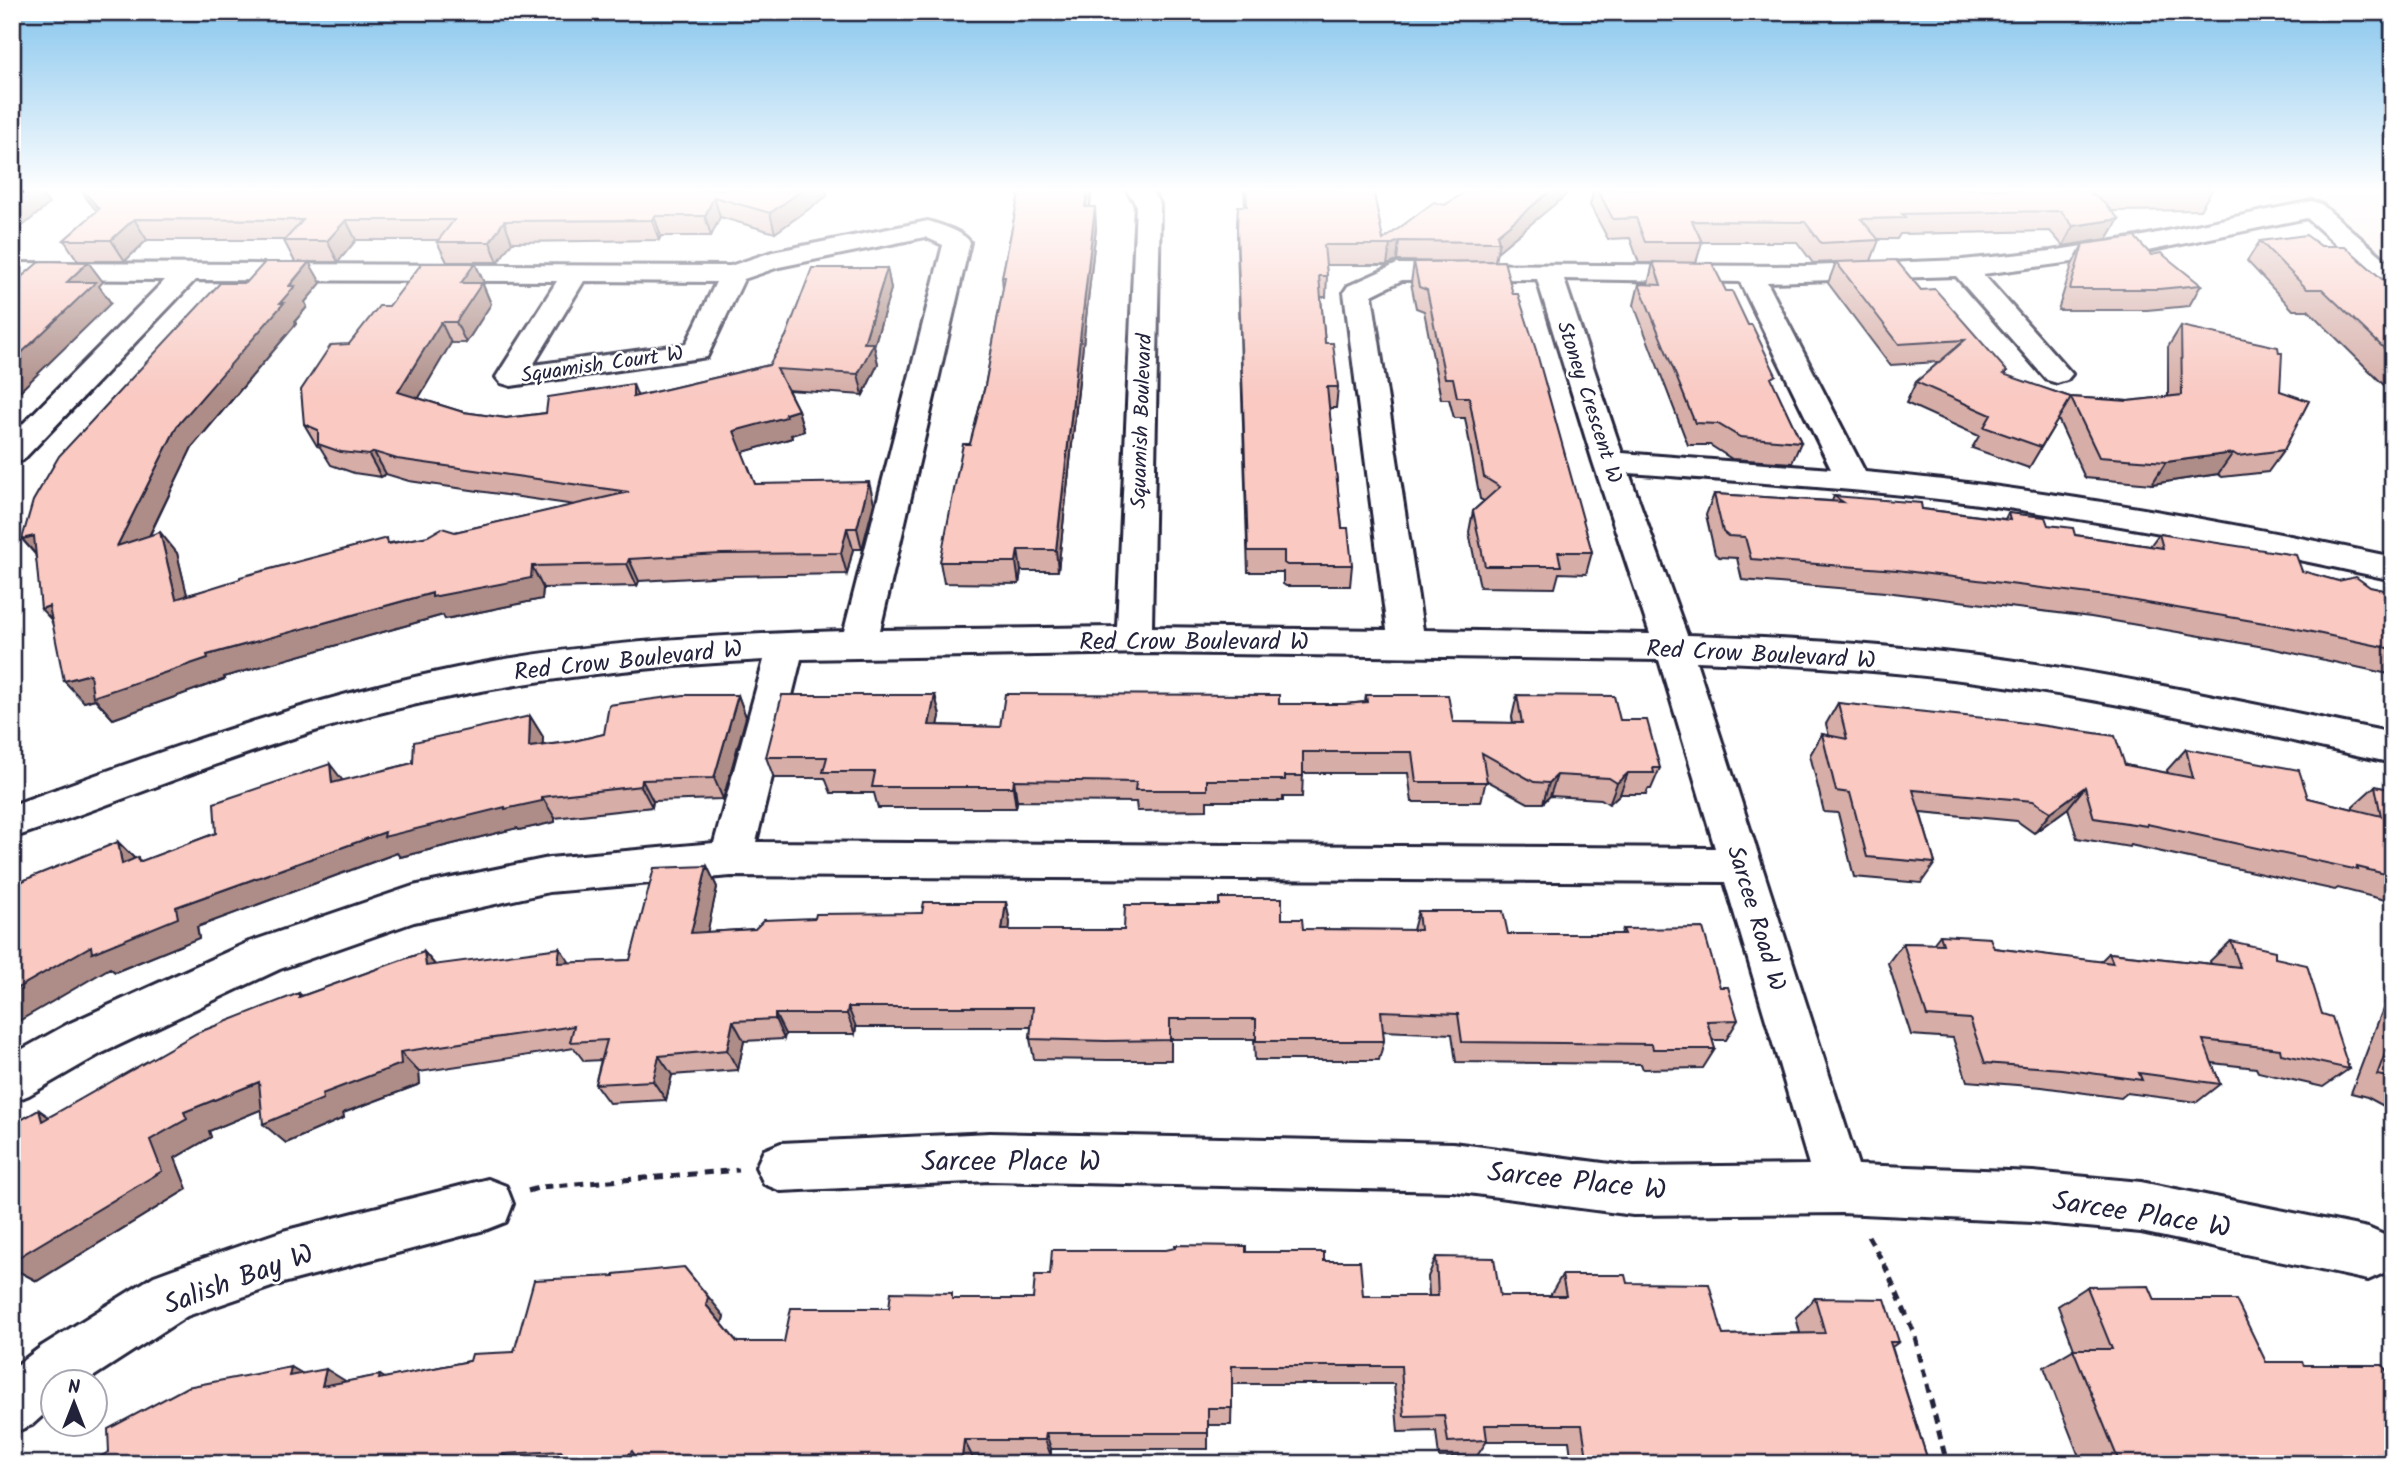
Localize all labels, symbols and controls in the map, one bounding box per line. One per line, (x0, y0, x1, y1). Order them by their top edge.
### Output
street label: Stoney Crescent W (1547, 317, 1630, 488)
street label: Squamish Boulevard (1123, 332, 1162, 509)
street label: Squamish Court W (519, 338, 685, 393)
street label: Red Crow Boulevard W (1079, 623, 1309, 662)
street label: Red Crow Boulevard W (512, 630, 744, 693)
street label: Red Crow Boulevard W (1645, 630, 1877, 681)
street label: Sarcee Road W (1715, 841, 1796, 996)
street label: Sarcee Place W (921, 1140, 1101, 1185)
street label: Sarcee Place W (1485, 1151, 1668, 1214)
street label: Sarcee Place W (2049, 1179, 2234, 1252)
street label: Salish Bay W (157, 1232, 320, 1328)
north arrow (38, 1368, 108, 1438)
text: N (68, 1373, 80, 1403)

